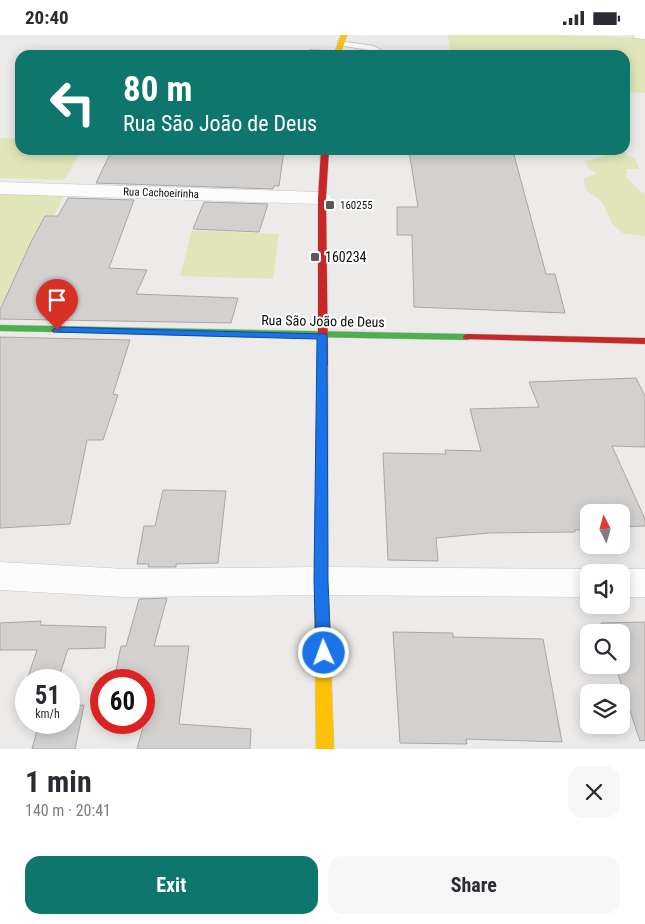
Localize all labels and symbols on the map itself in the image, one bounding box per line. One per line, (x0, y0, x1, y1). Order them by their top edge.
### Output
street label: Rua Cachoeirinha (123, 185, 199, 201)
marker: 160255 (324, 199, 336, 211)
place label: 160255 (340, 199, 373, 212)
place label: 160234 (325, 249, 367, 265)
marker: 160234 (309, 251, 321, 263)
pin (36, 279, 78, 330)
street label: Rua São João de Deus (261, 312, 385, 330)
north arrow (580, 504, 630, 554)
position arrow (297, 626, 349, 678)
speed limit sign: 60 (90, 669, 155, 734)

